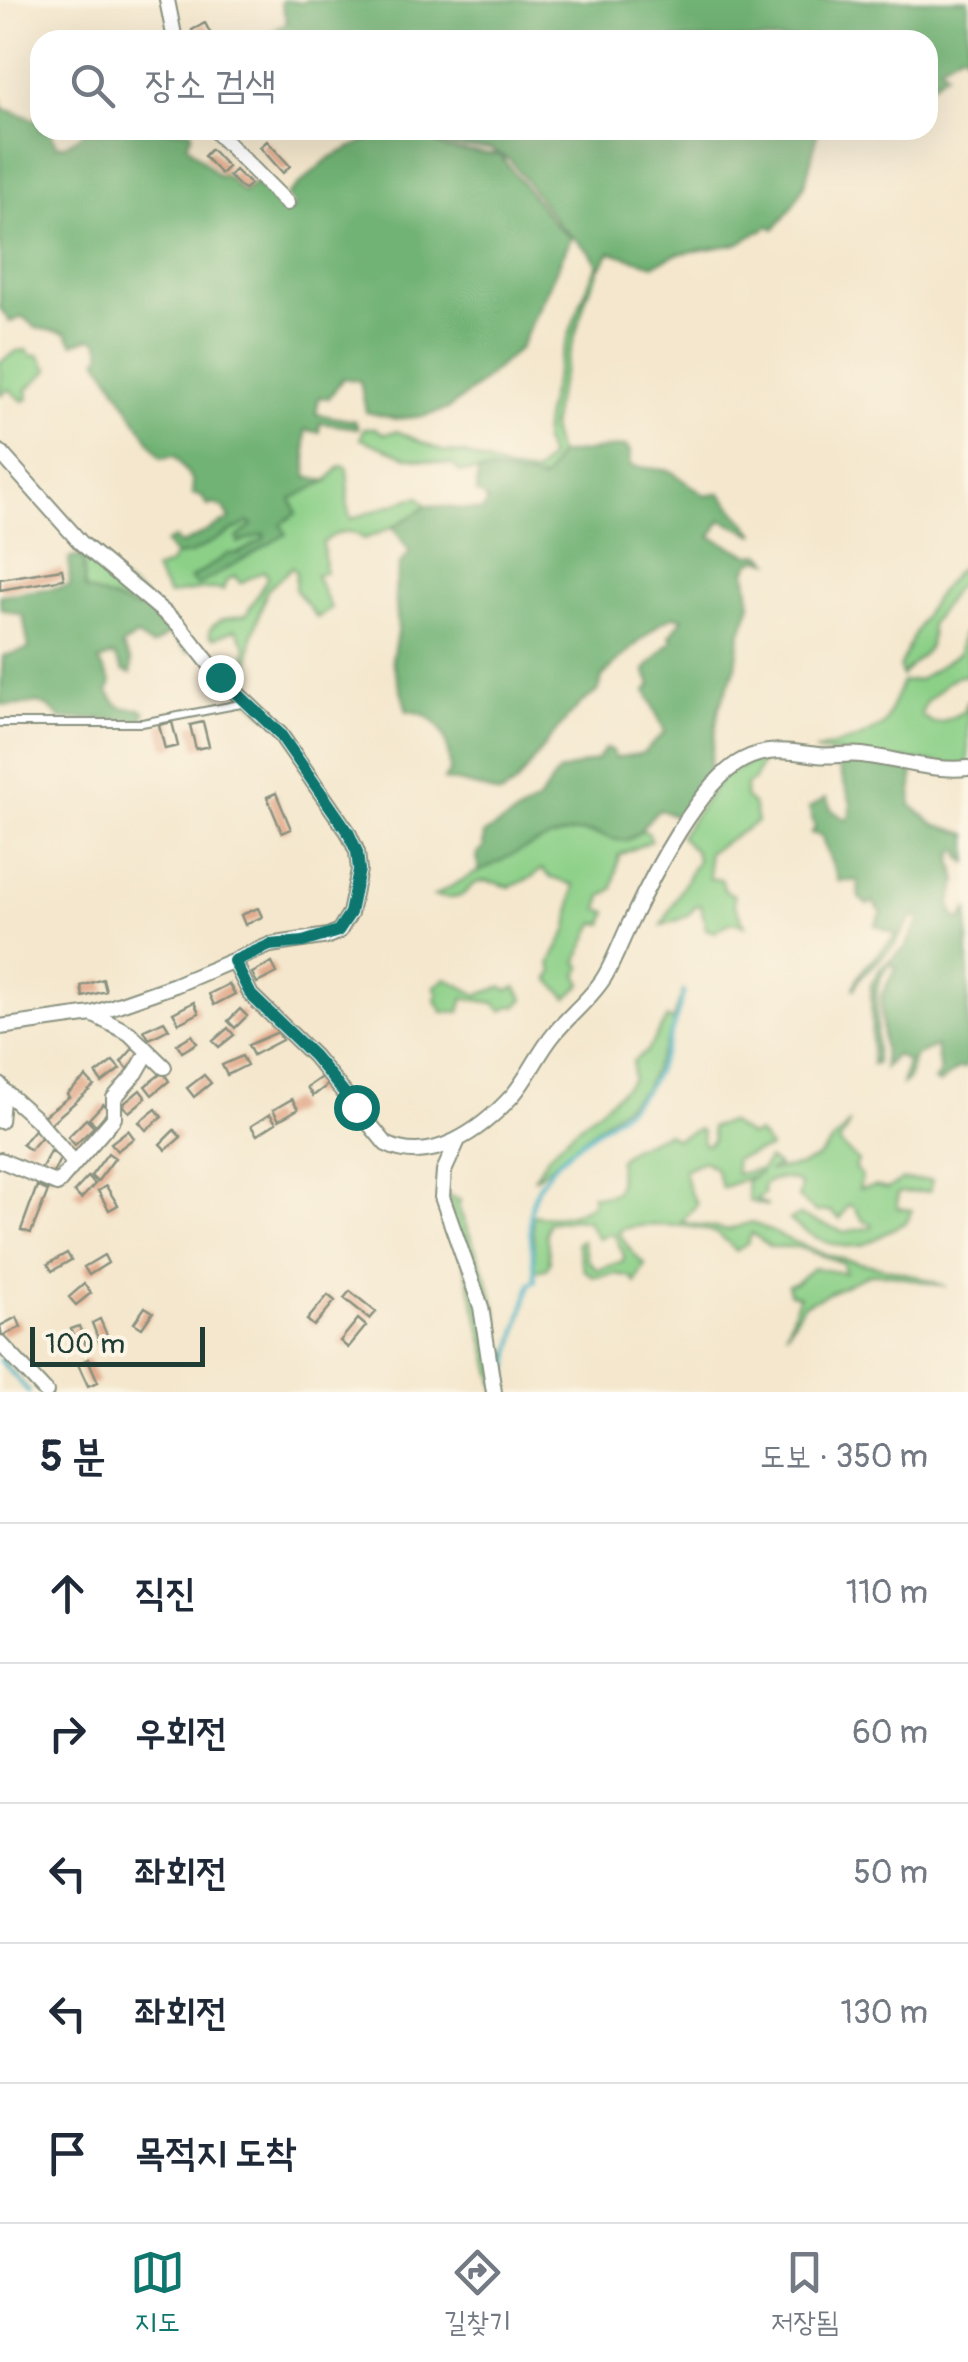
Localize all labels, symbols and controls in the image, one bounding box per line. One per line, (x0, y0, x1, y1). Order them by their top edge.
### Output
search box (30, 30, 938, 140)
icon: search (65, 58, 120, 113)
text: 장소 검색 (145, 61, 276, 109)
route end (198, 655, 244, 701)
route start (334, 1085, 380, 1131)
scale bar (30, 1322, 205, 1366)
text: 100 m (45, 1327, 125, 1362)
text: 5 분 (40, 1431, 106, 1483)
text: 도보 · 350 m (760, 1437, 928, 1477)
icon: ahead (40, 1566, 95, 1621)
text: 직진 (135, 1569, 196, 1617)
text: 110 m (846, 1573, 928, 1613)
icon: right (40, 1706, 95, 1761)
text: 우회전 (135, 1709, 227, 1757)
text: 60 m (852, 1713, 928, 1753)
icon: left (40, 1846, 95, 1901)
text: 좌회전 (135, 1849, 227, 1897)
text: 50 m (853, 1853, 928, 1893)
icon: left (40, 1986, 95, 2041)
text: 좌회전 (135, 1989, 227, 2037)
text: 130 m (840, 1993, 928, 2033)
icon: arrive (40, 2126, 95, 2181)
text: 목적지 도착 (135, 2129, 296, 2177)
tab: 지도 (130, 2245, 185, 2341)
tab: 길찾기 (444, 2245, 511, 2341)
tab: 저장됨 (771, 2245, 838, 2341)

